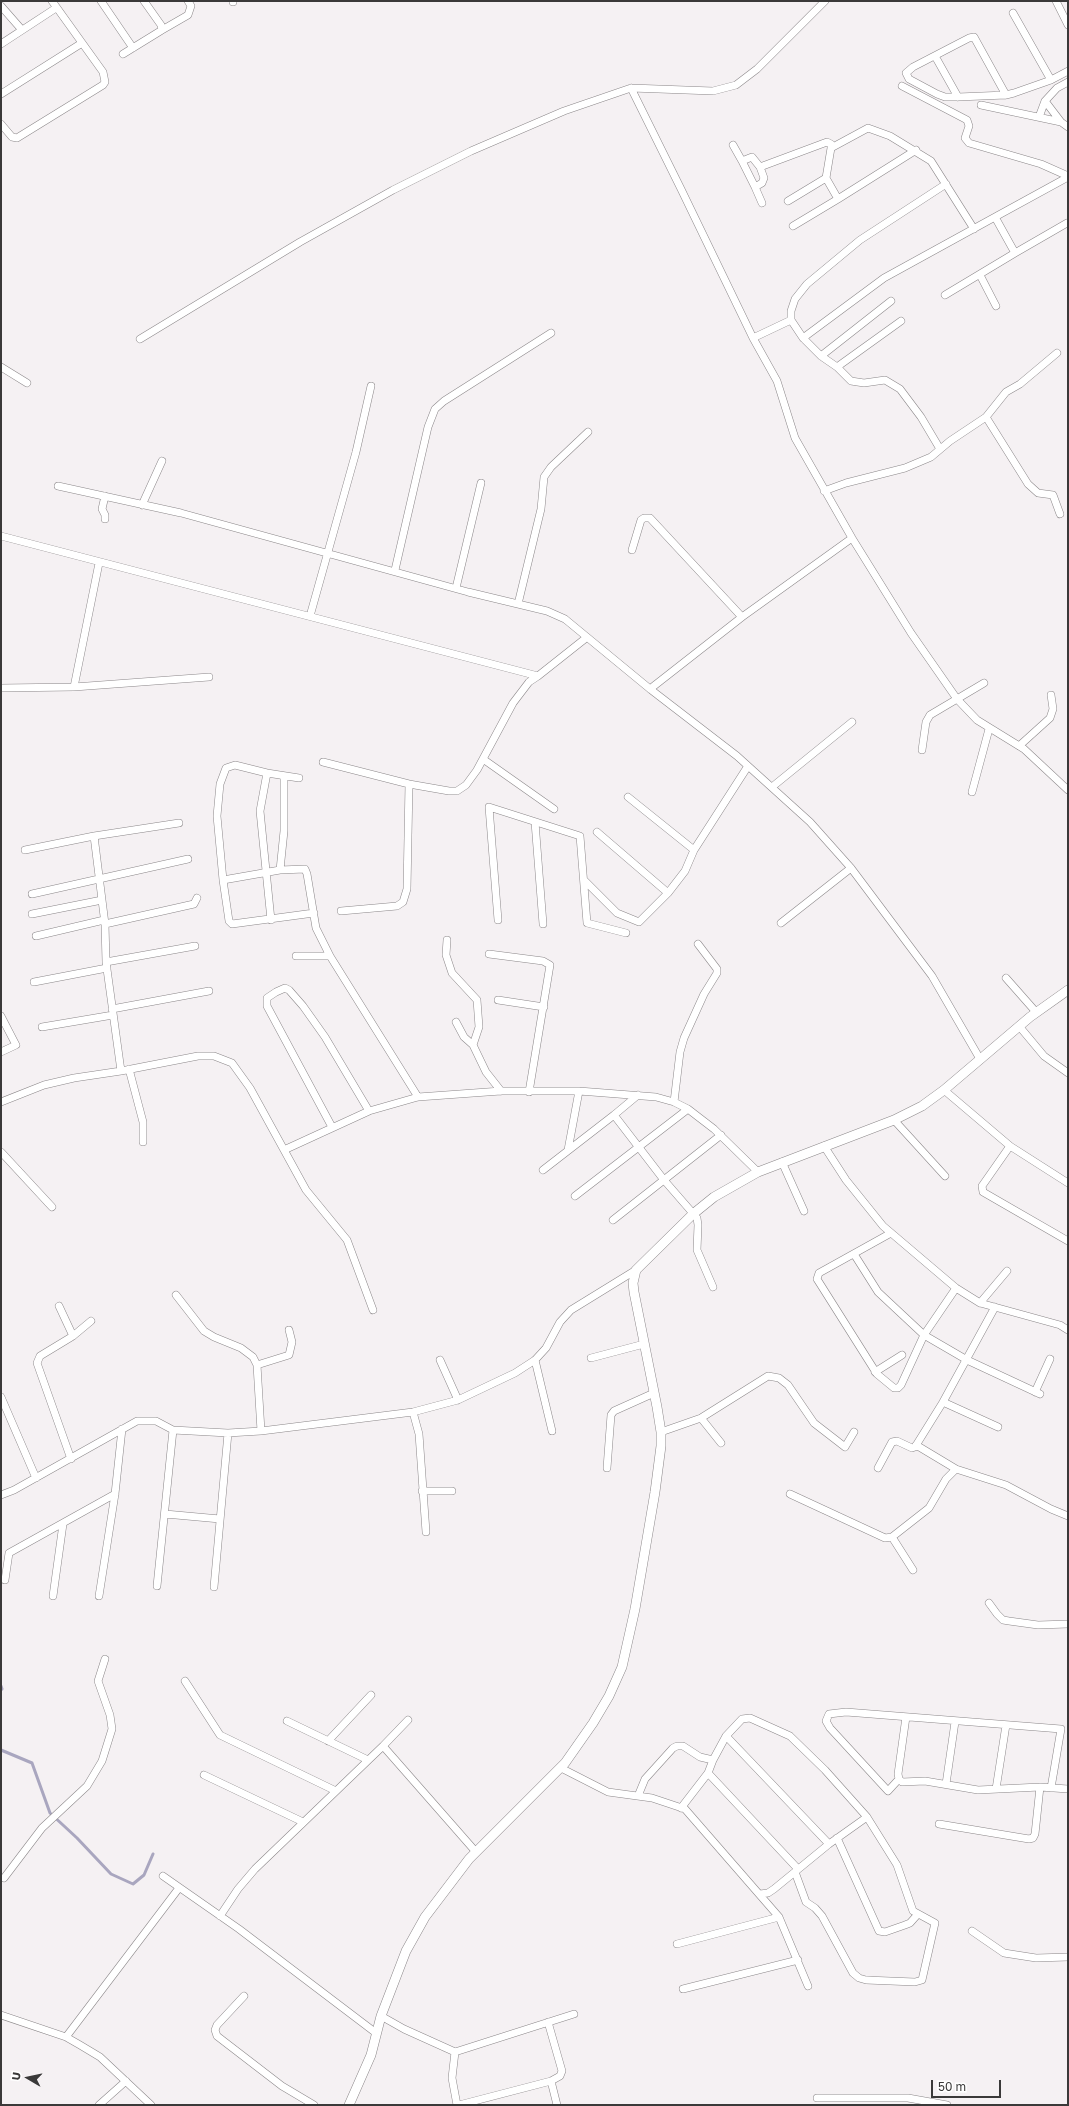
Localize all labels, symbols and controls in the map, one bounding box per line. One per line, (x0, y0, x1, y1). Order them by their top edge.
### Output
north arrow (8, 2058, 48, 2098)
text: U (9, 2071, 23, 2081)
scale bar (933, 2072, 1003, 2098)
text: 50 m (938, 2079, 966, 2094)

